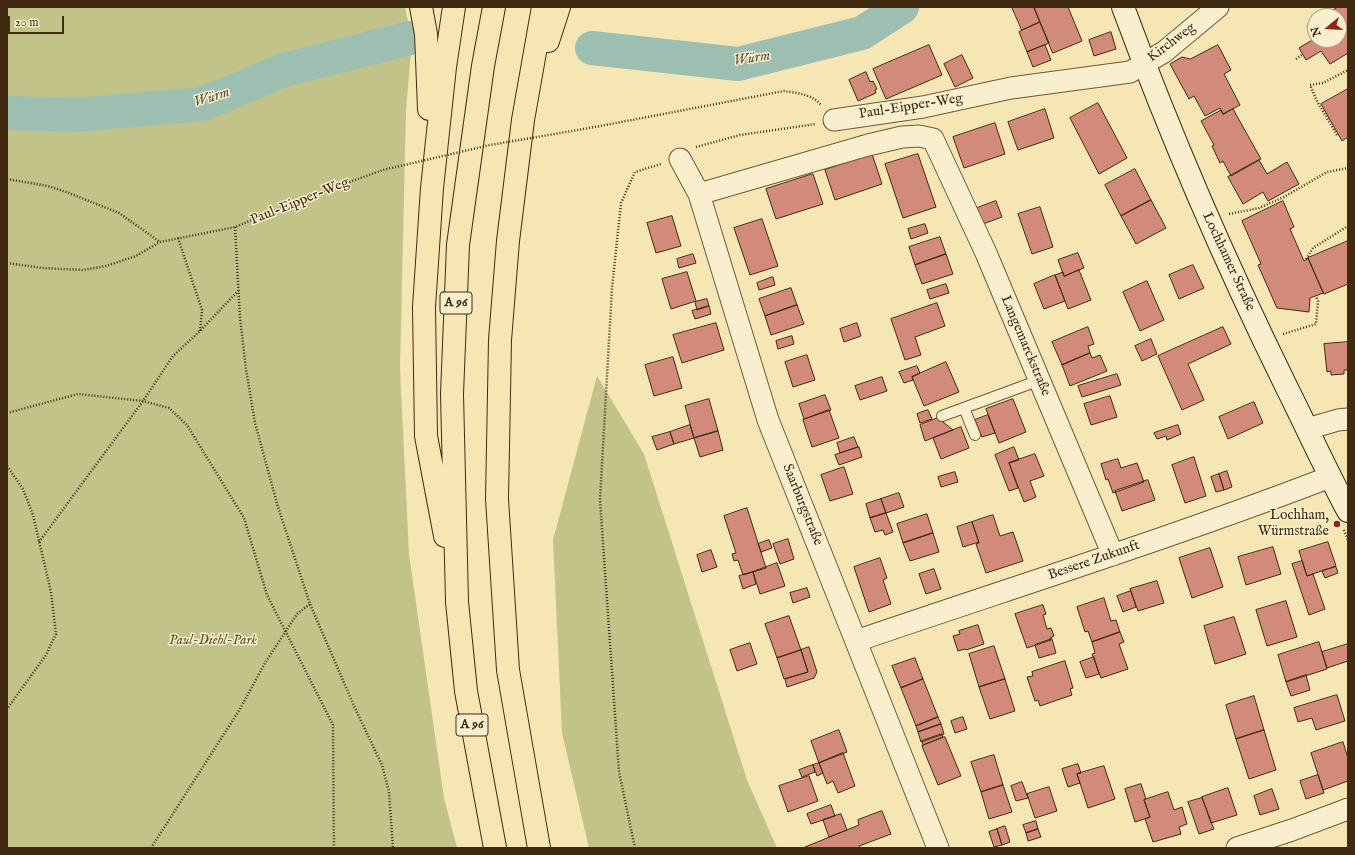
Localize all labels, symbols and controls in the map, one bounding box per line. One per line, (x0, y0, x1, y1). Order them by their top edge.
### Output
scale bar (10, 8, 66, 34)
north arrow (1307, 8, 1347, 48)
text: 20 m (15, 15, 38, 30)
street label: Kirchweg (1145, 20, 1199, 66)
text: N (1308, 25, 1325, 38)
water label: Würm (733, 47, 771, 71)
water label: Würm (192, 84, 232, 112)
street label: Paul-Eipper-Weg (858, 90, 964, 124)
street label: Paul-Eipper-Weg (248, 175, 352, 229)
street label: Lochhamer Straße (1198, 210, 1258, 314)
road number: A 96 (440, 292, 472, 314)
street label: Langemarckstraße (996, 293, 1054, 399)
street label: Saarburgstraße (778, 462, 826, 548)
place label: Lochham, Würmstraße (1258, 508, 1329, 540)
marker: Lochham, Würmstraße (1332, 519, 1342, 529)
street label: Bessere Zukunft (1046, 537, 1142, 585)
park label: Paul-Diehl-Park (169, 633, 257, 649)
road number: A 96 (456, 714, 488, 736)

